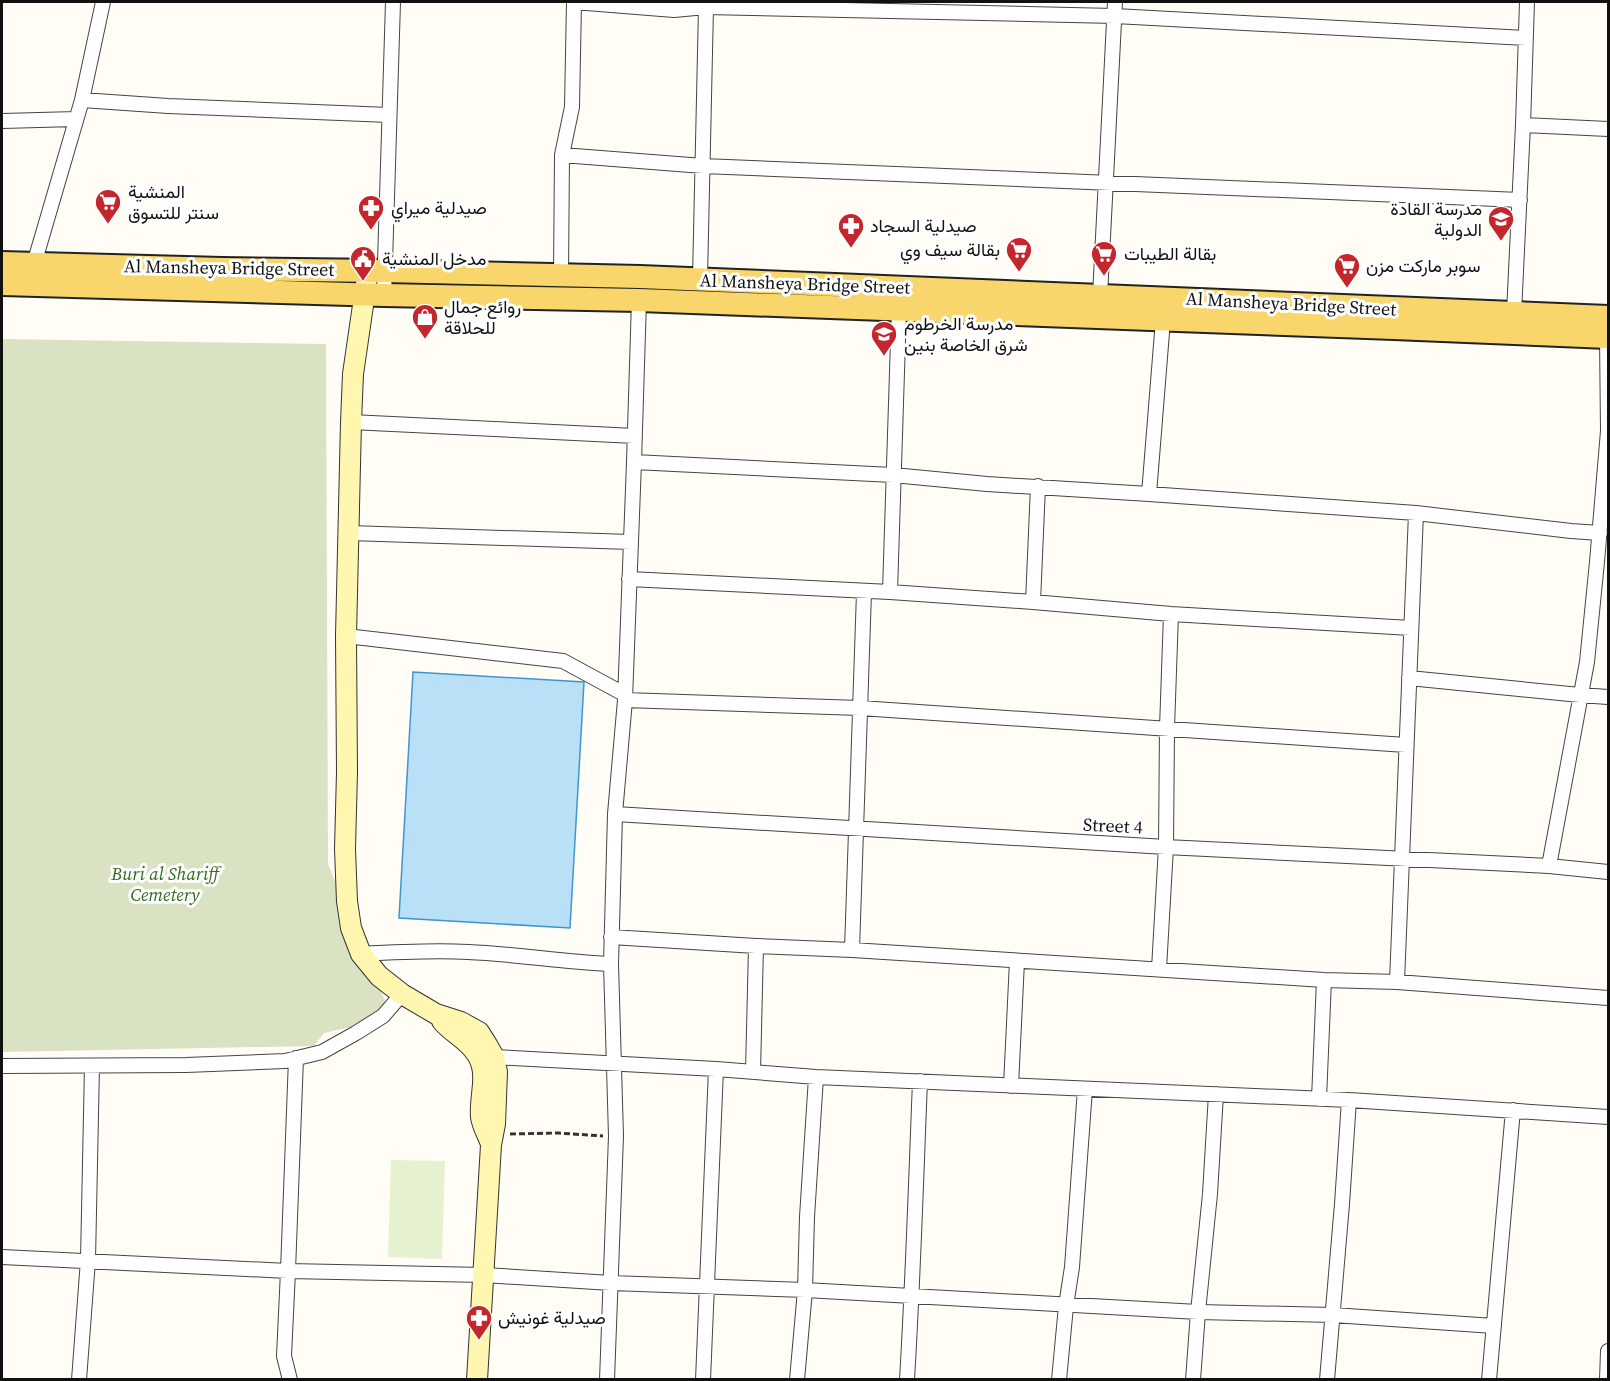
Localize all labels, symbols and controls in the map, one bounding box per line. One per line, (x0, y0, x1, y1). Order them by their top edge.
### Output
place label: المنشية سنتر للتسوق (128, 179, 219, 225)
supermarket icon: المنشية سنتر للتسوق (93, 187, 123, 225)
pharmacy icon: صيدلية ميراي (356, 193, 386, 231)
place label: صيدلية ميراي (391, 195, 487, 223)
place label: مدرسة القادة الدولية (1390, 196, 1482, 242)
school or university icon: مدرسة القادة الدولية (1486, 204, 1516, 242)
pharmacy icon: صيدلية السجاد (836, 211, 866, 249)
place label: صيدلية السجاد (870, 213, 977, 238)
supermarket icon: بقالة سيف وي (1004, 235, 1034, 273)
place label: بقالة سيف وي (900, 237, 1000, 265)
supermarket icon: بقالة الطيبات (1089, 239, 1119, 277)
place label: بقالة الطيبات (1124, 241, 1216, 266)
public building icon: مدخل المنشية (348, 244, 378, 282)
place label: مدخل المنشية (382, 246, 486, 271)
supermarket icon: سوبر ماركت مزن (1332, 251, 1362, 289)
street label: Al Mansheya Bridge Street (124, 253, 335, 282)
place label: سوبر ماركت مزن (1366, 253, 1481, 278)
street label: Al Mansheya Bridge Street (699, 267, 911, 300)
street label: Al Mansheya Bridge Street (1185, 286, 1397, 321)
place label: روائع جمال للحلاقة (444, 294, 521, 340)
shop icon: روائع جمال للحلاقة (410, 302, 440, 340)
place label: مدرسة الخرطوم شرق الخاصة بنين (904, 311, 1028, 357)
school or university icon: مدرسة الخرطوم شرق الخاصة بنين (869, 319, 899, 357)
street label: Street 4 (1083, 811, 1144, 840)
park label: Buri al Shariff Cemetery (110, 861, 222, 907)
pharmacy icon: صيدلية غونيش (464, 1303, 494, 1341)
place label: صيدلية غونيش (498, 1305, 606, 1330)

